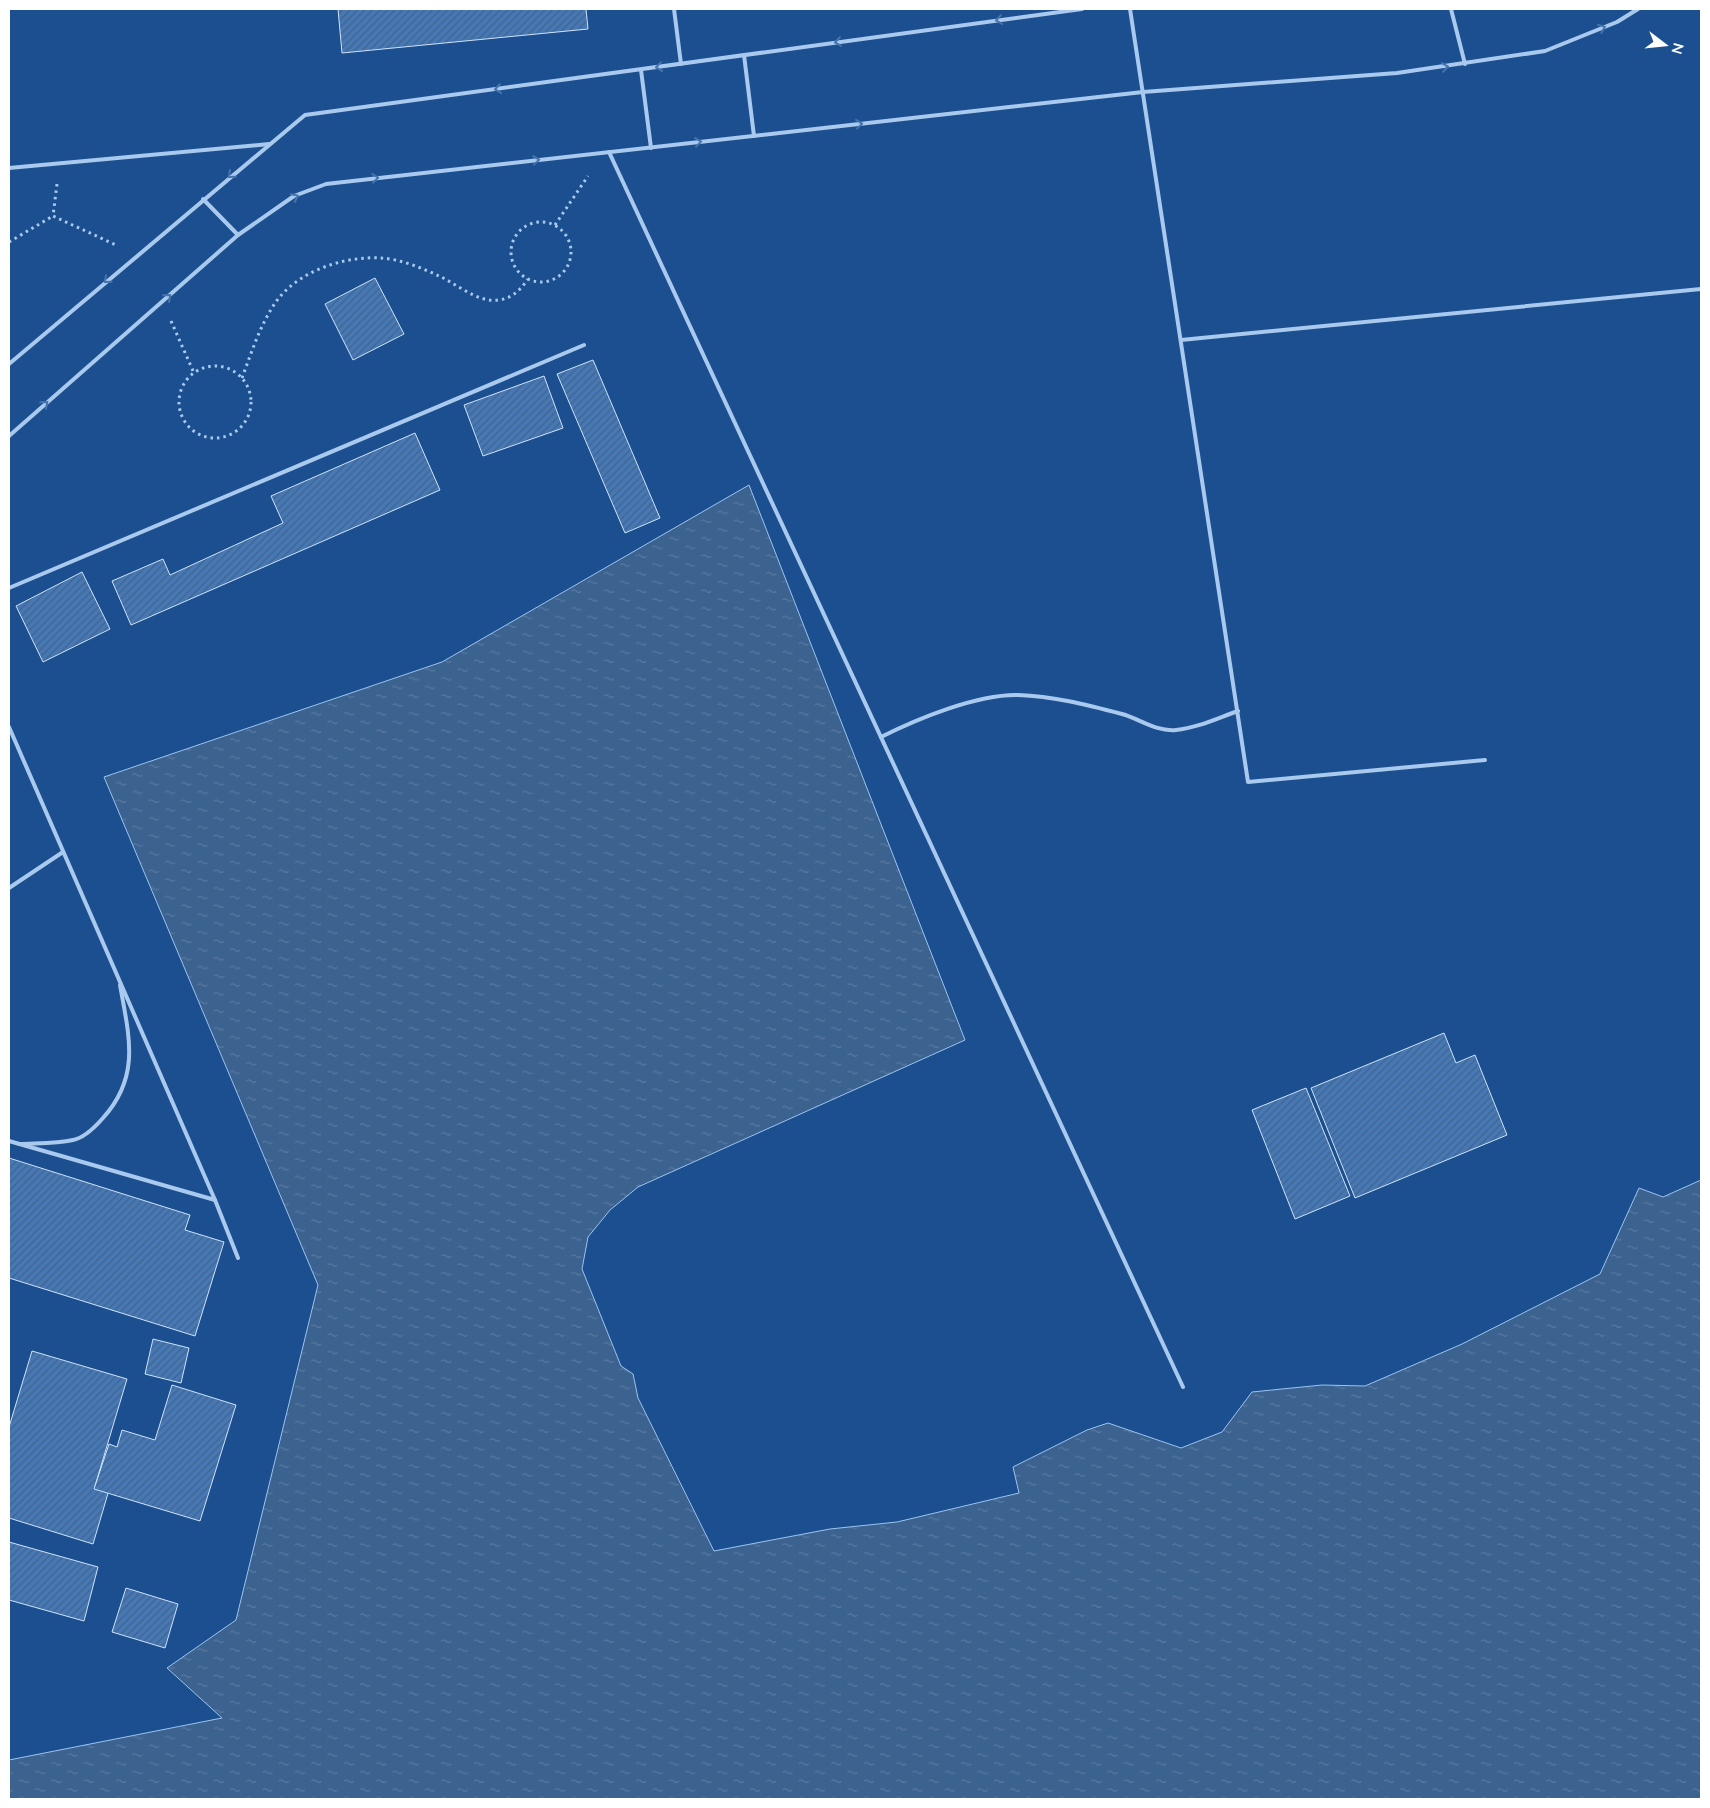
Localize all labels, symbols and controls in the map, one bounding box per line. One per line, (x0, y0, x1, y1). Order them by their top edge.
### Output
one-way arrow (994, 14, 1002, 25)
north arrow (1640, 20, 1690, 70)
one-way arrow (1598, 24, 1606, 34)
one-way arrow (833, 36, 841, 47)
text: N (1668, 41, 1688, 56)
one-way arrow (655, 61, 663, 72)
one-way arrow (1442, 62, 1450, 73)
one-way arrow (494, 83, 502, 94)
one-way arrow (855, 119, 863, 130)
one-way arrow (694, 137, 702, 148)
one-way arrow (532, 155, 540, 166)
one-way arrow (228, 169, 237, 178)
one-way arrow (371, 173, 379, 184)
one-way arrow (290, 193, 299, 203)
one-way arrow (104, 274, 113, 283)
one-way arrow (162, 293, 171, 302)
one-way arrow (40, 400, 49, 409)

